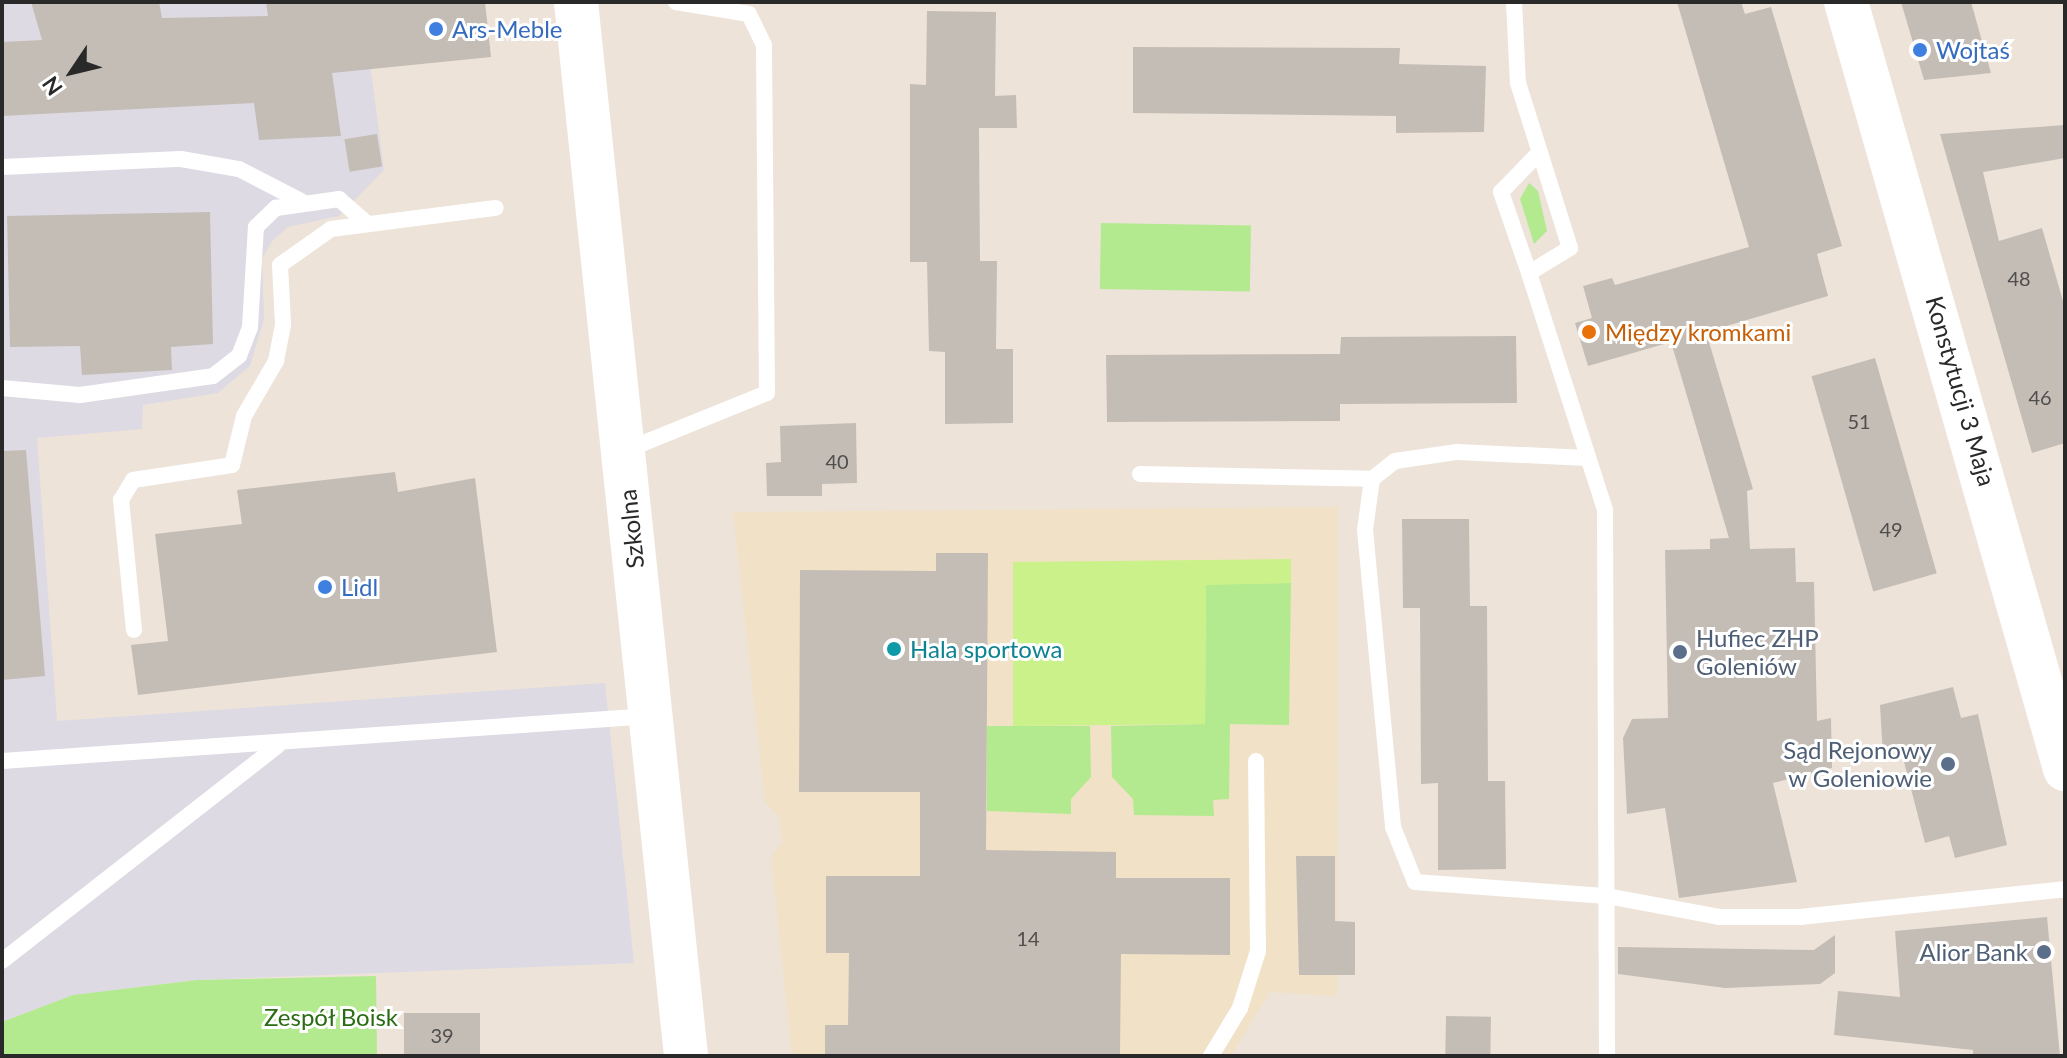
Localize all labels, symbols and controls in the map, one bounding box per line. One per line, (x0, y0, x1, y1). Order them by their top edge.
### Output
place label: Ars-Meble (452, 15, 563, 43)
marker: Ars-Meble (427, 20, 445, 38)
north arrow (32, 32, 112, 112)
place label: Wojtaś (1936, 36, 2010, 64)
marker: Wojtaś (1911, 41, 1929, 59)
text: N (36, 71, 68, 101)
house number: 48 (2007, 266, 2031, 290)
street label: Konstytucji 3 Maja (1920, 293, 2002, 489)
place label: Między kromkami (1605, 318, 1792, 346)
marker: Między kromkami (1580, 323, 1598, 341)
house number: 46 (2028, 385, 2052, 409)
house number: 51 (1847, 409, 1871, 433)
house number: 40 (825, 449, 849, 473)
street label: Szkolna (613, 488, 649, 570)
house number: 49 (1879, 517, 1903, 541)
place label: Lidl (341, 573, 378, 601)
marker: Lidl (316, 578, 334, 596)
place label: Hufiec ZHP Goleniów (1696, 624, 1819, 680)
place label: Hala sportowa (910, 635, 1062, 663)
marker: Hala sportowa (885, 640, 903, 658)
marker: Hufiec ZHP Goleniów (1671, 643, 1689, 661)
place label: Sąd Rejonowy w Goleniowie (1783, 736, 1932, 792)
marker: Sąd Rejonowy w Goleniowie (1939, 755, 1957, 773)
house number: 14 (1016, 926, 1040, 950)
place label: Alior Bank (1919, 938, 2028, 966)
marker: Alior Bank (2035, 943, 2053, 961)
park label: Zespół Boisk (264, 1003, 398, 1031)
house number: 39 (430, 1023, 454, 1047)

